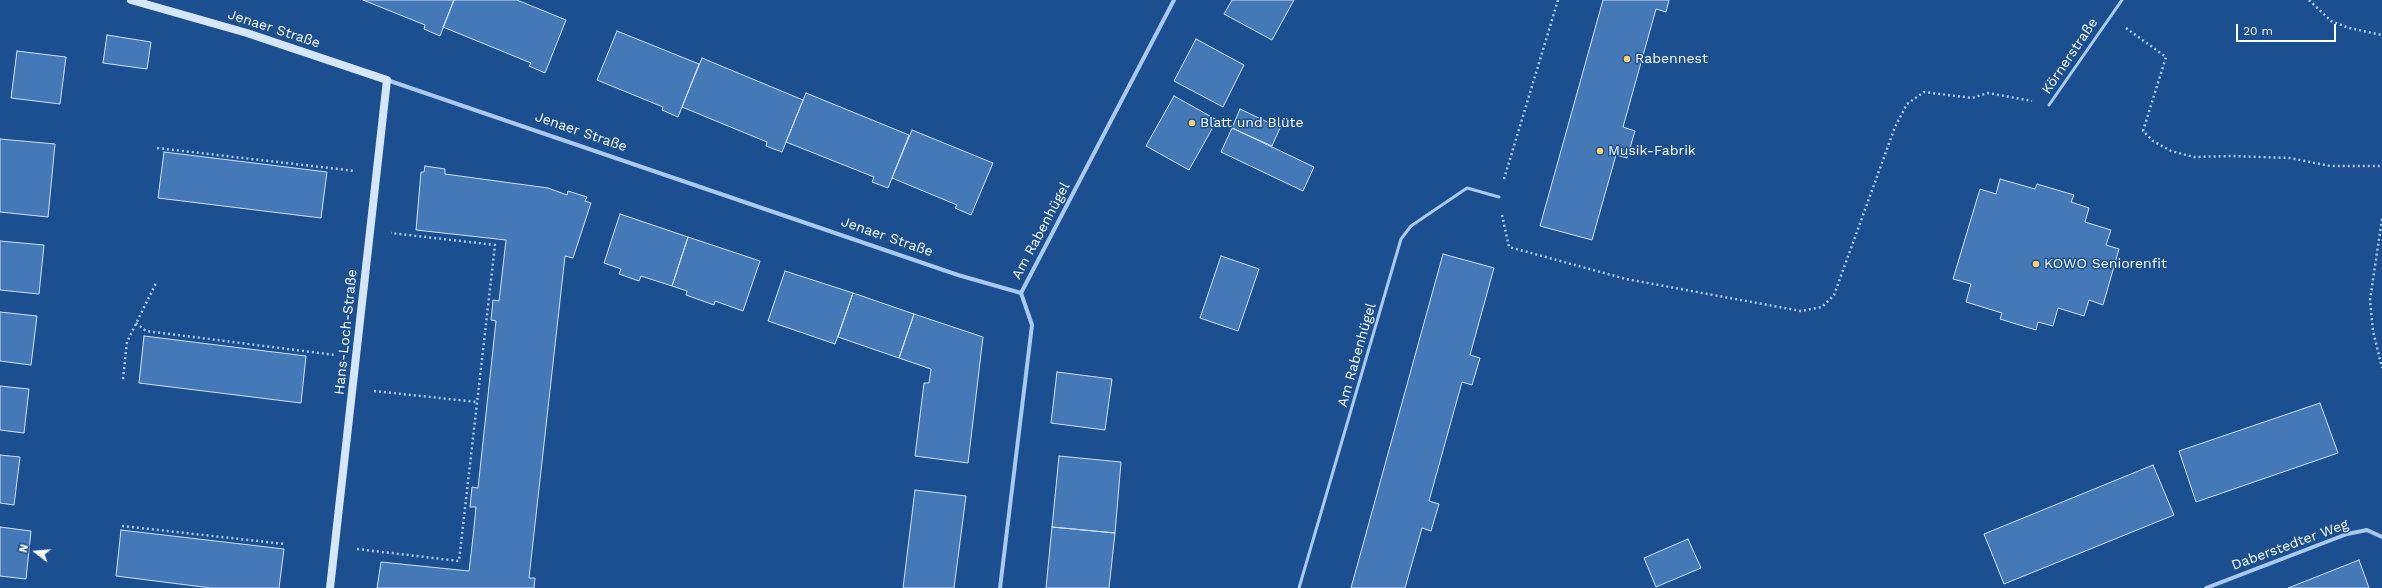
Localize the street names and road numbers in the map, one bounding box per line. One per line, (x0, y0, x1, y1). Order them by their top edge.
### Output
street label: Jenaer Straße (226, 6, 322, 52)
street label: Körnerstraße (2038, 15, 2102, 97)
street label: Jenaer Straße (533, 108, 629, 156)
street label: Am Rabenhügel (1008, 180, 1074, 282)
street label: Jenaer Straße (839, 213, 935, 261)
street label: Hans-Loch-Straße (331, 268, 361, 396)
street label: Am Rabenhügel (1334, 301, 1380, 409)
street label: Daberstedter Weg (2229, 516, 2351, 574)

